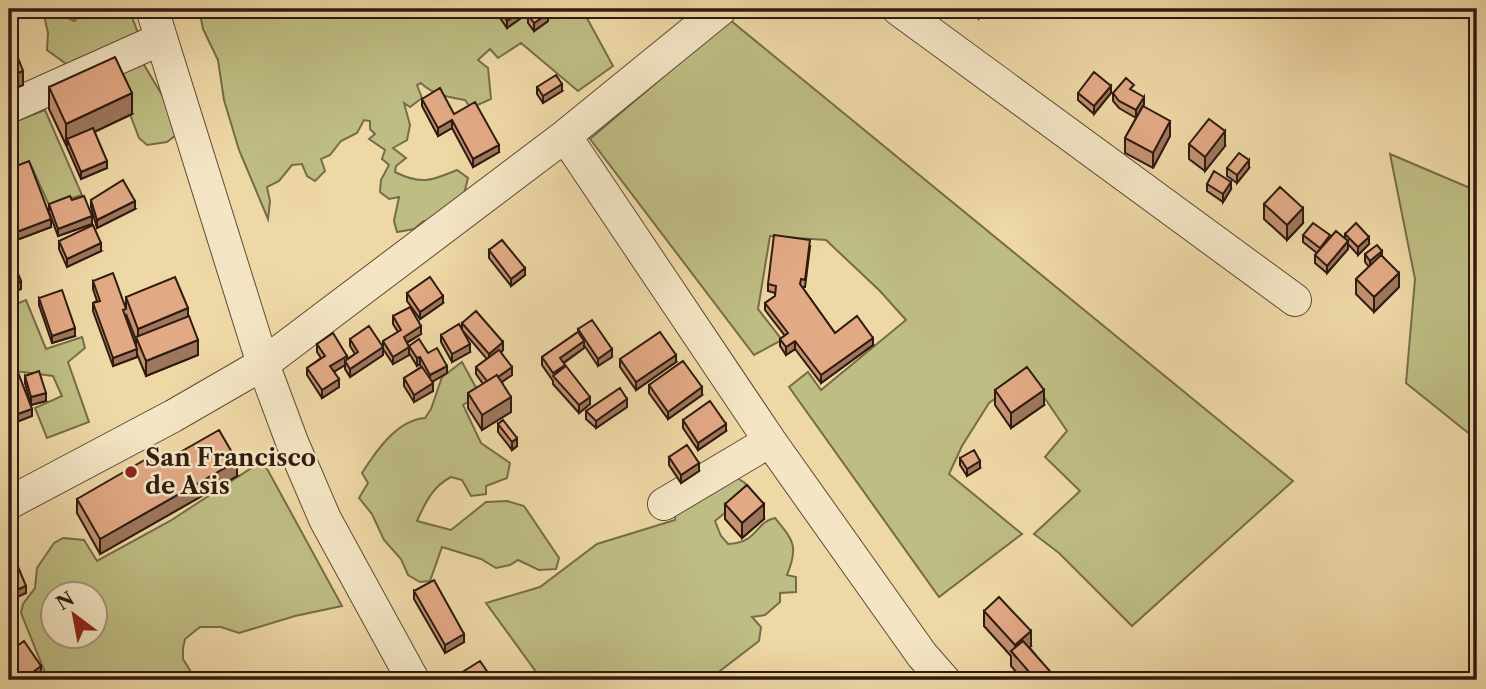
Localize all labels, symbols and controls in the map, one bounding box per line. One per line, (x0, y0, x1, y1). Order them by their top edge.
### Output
place label: San Francisco de Asis (145, 443, 316, 500)
marker: San Francisco de Asis (123, 464, 139, 480)
north arrow (38, 580, 108, 650)
text: N (52, 587, 78, 615)

